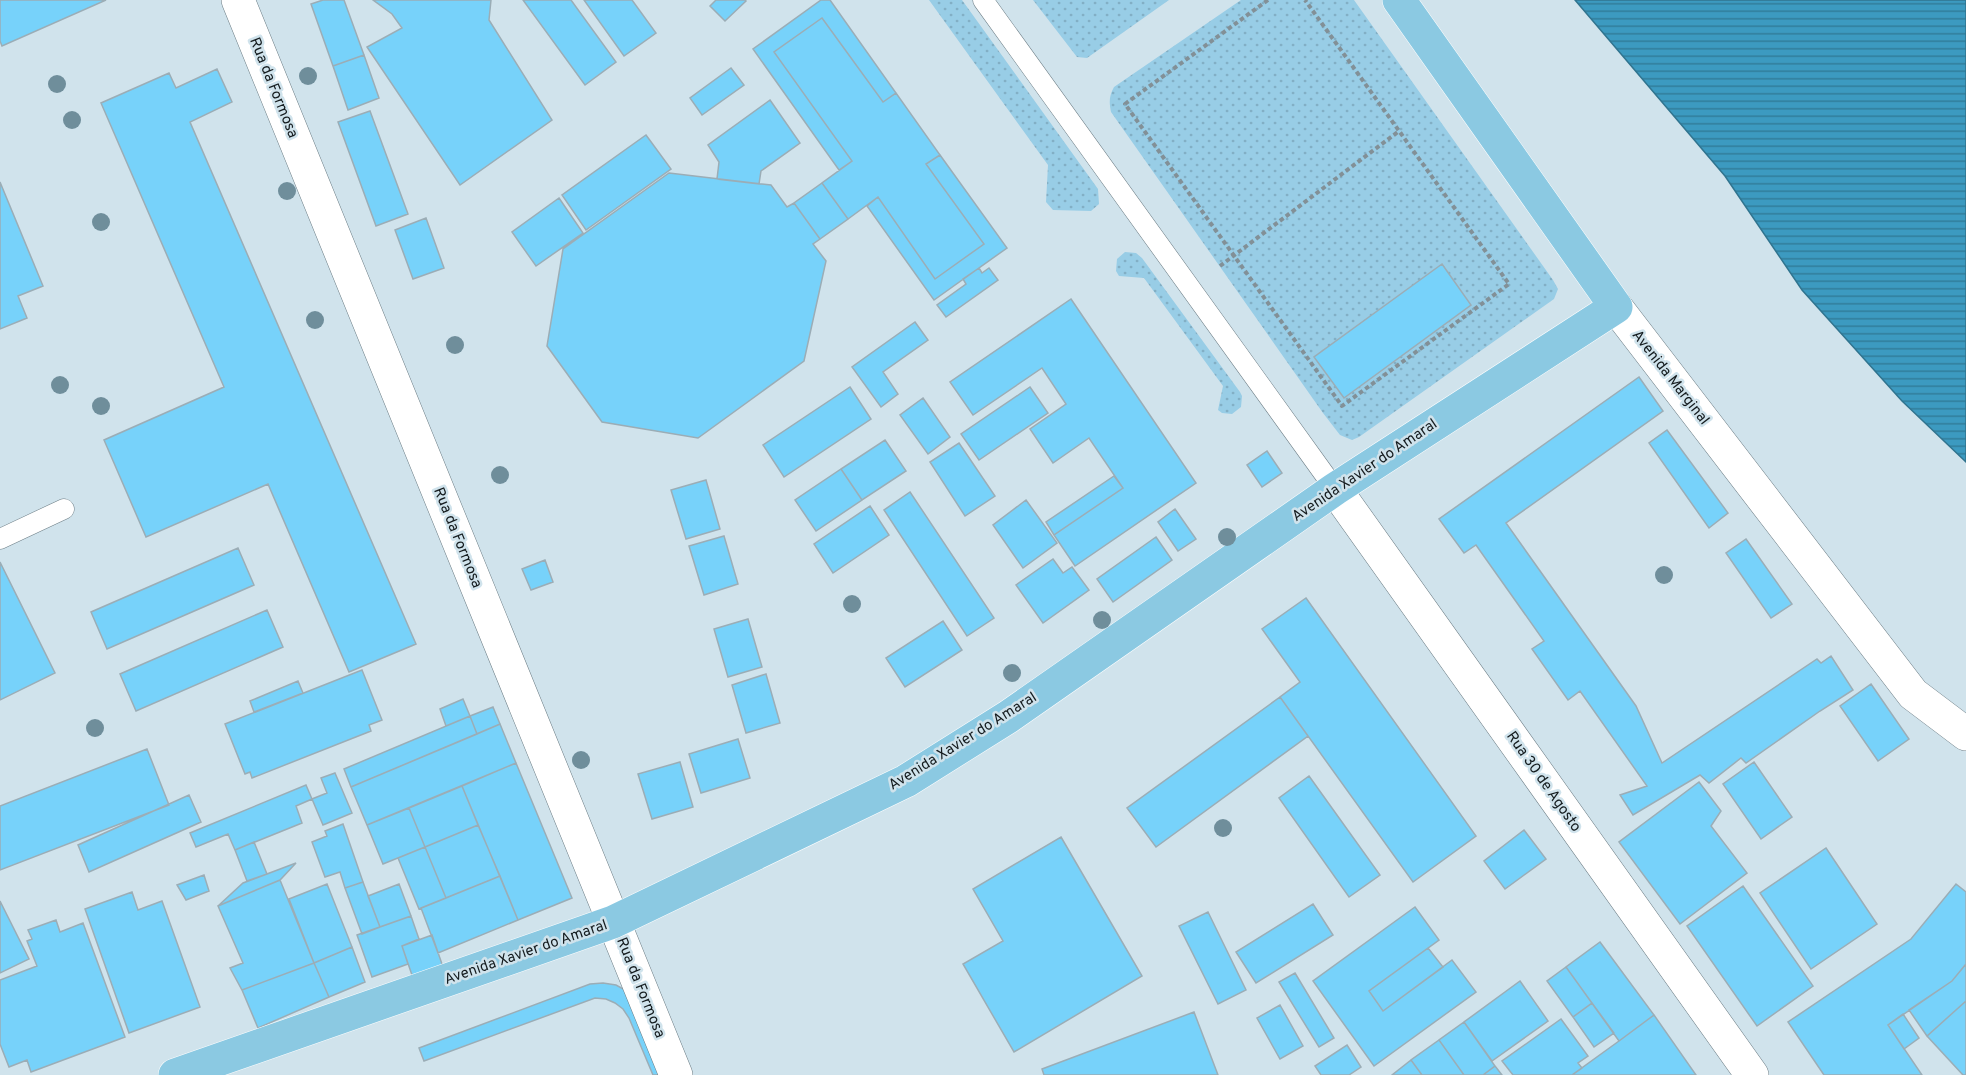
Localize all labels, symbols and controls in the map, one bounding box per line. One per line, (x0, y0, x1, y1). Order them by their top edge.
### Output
street label: Rua da Formosa (244, 35, 302, 141)
street label: Avenida Marginal (1627, 327, 1713, 429)
street label: Avenida Xavier do Amaral (1289, 415, 1441, 527)
street label: Rua da Formosa (428, 485, 486, 591)
street label: Avenida Xavier do Amaral (885, 689, 1041, 795)
street label: Rua 30 de Agosto (1501, 728, 1585, 836)
street label: Avenida Xavier do Amaral (442, 916, 610, 990)
street label: Rua da Formosa (611, 935, 669, 1041)

